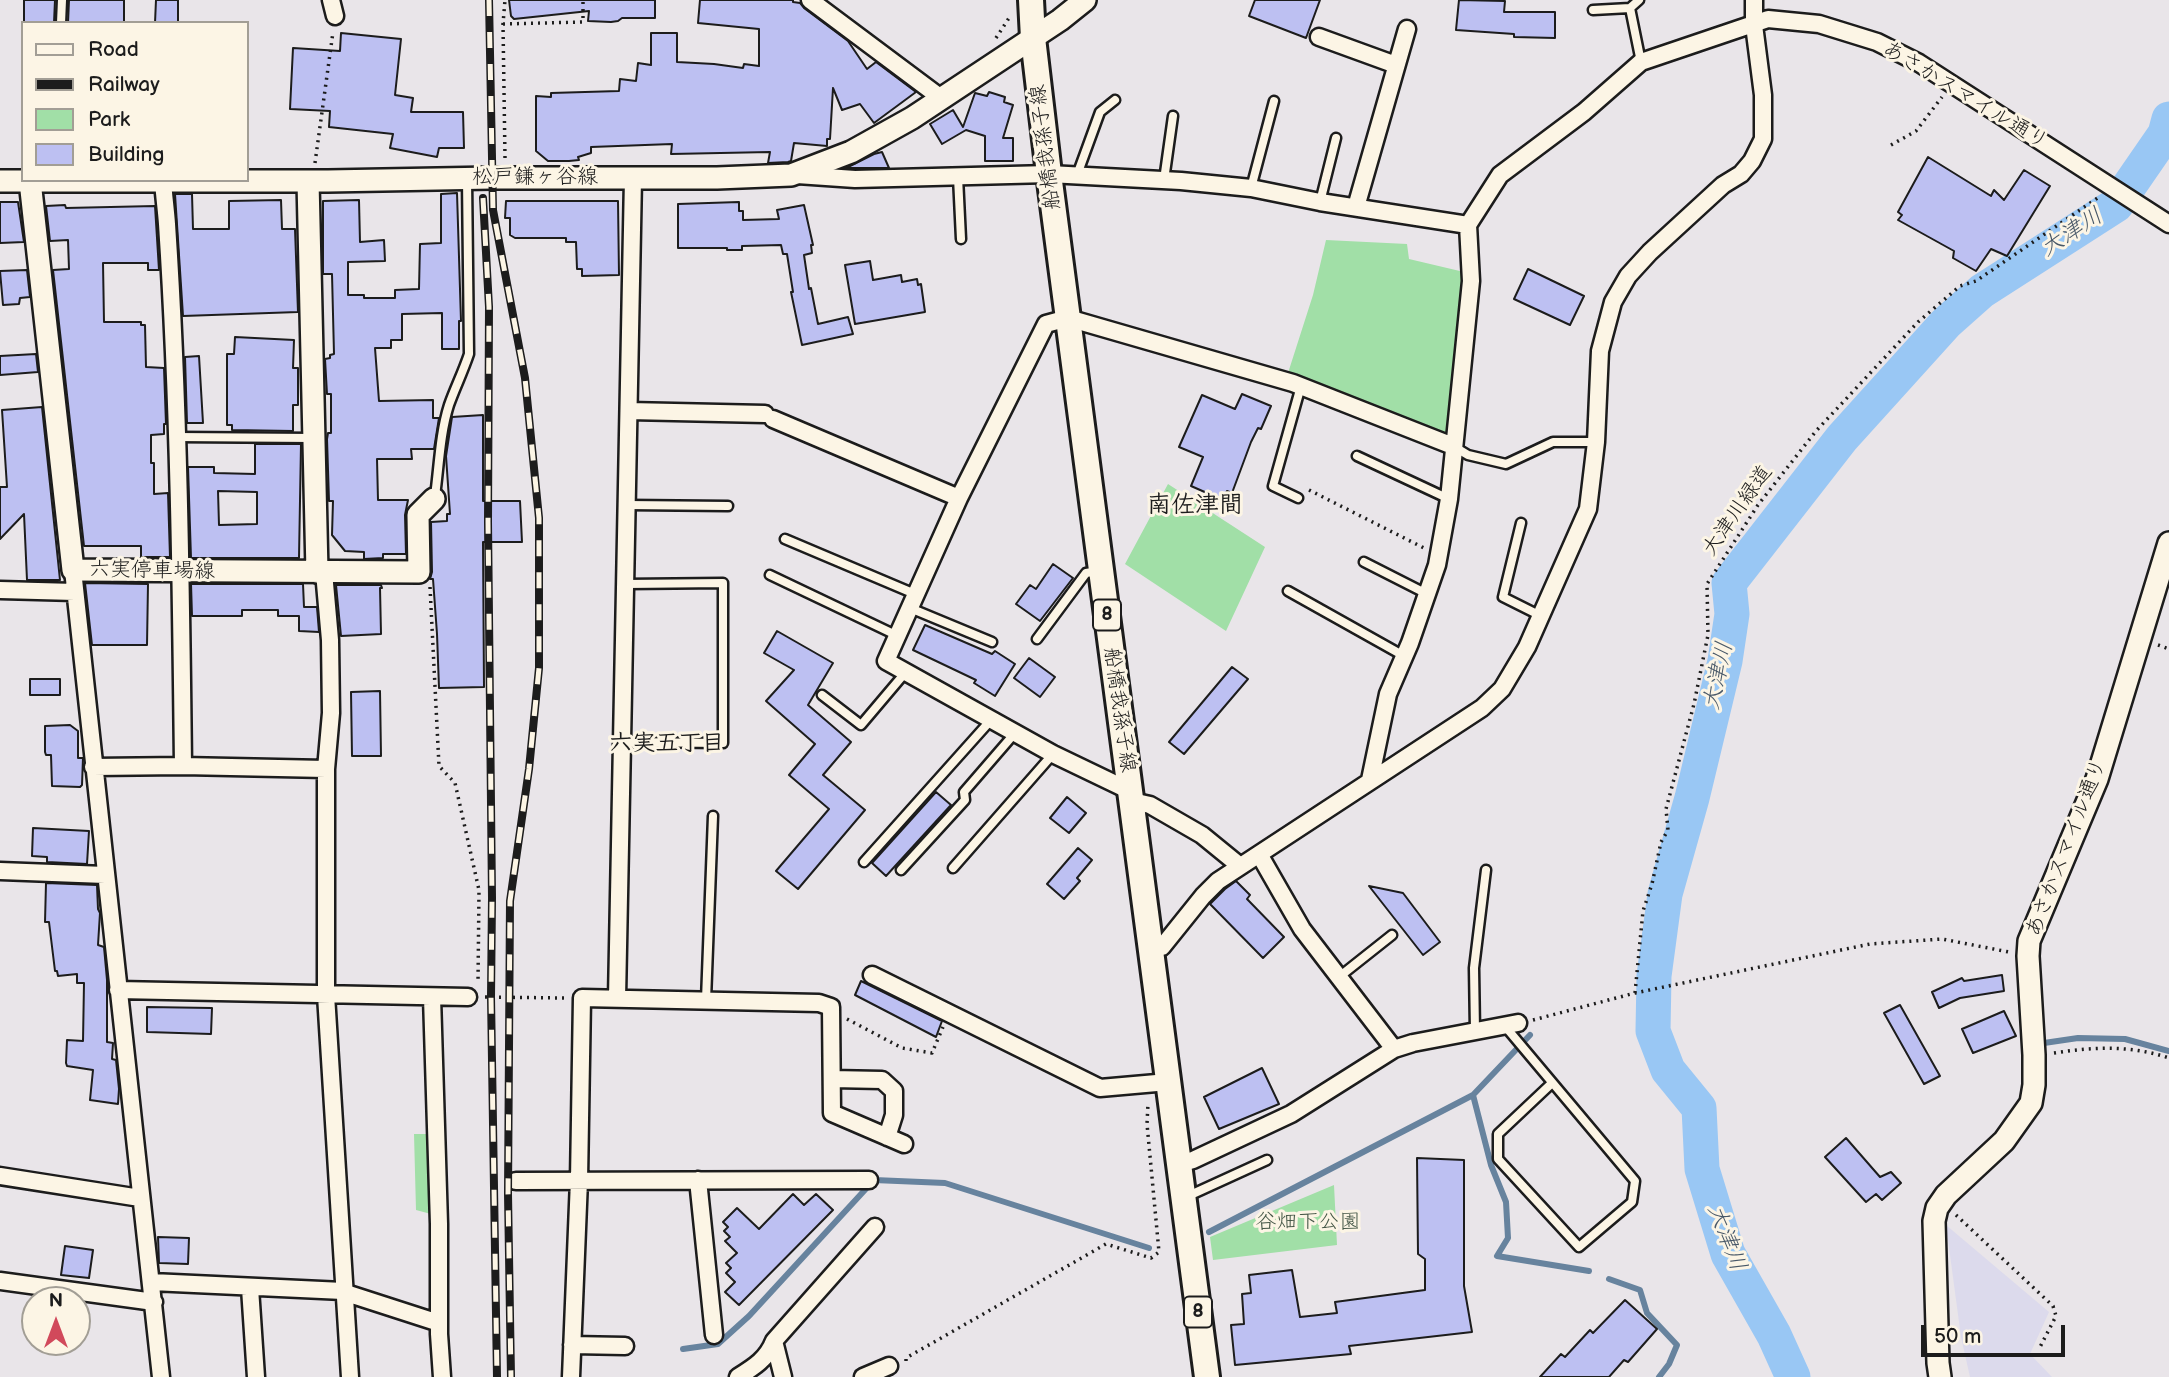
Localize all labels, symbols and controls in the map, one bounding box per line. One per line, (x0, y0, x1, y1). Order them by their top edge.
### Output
legend (21, 21, 248, 182)
text: Road (88, 37, 139, 62)
street label: あさかスマイル通り (1878, 37, 2052, 155)
text: Railway (88, 72, 160, 97)
street label: 船橋我孫子線 (1026, 83, 1066, 211)
text: Park (88, 107, 130, 132)
text: Building (88, 142, 164, 167)
street label: 松戸鎌ヶ谷線 (472, 165, 598, 191)
water label: 大津川 (2036, 203, 2108, 263)
street label: 大津川緑道 (1698, 461, 1778, 561)
district label: 南佐津間 (1147, 492, 1243, 520)
street label: 六実停車場線 (89, 557, 215, 585)
road number: 8 (1093, 600, 1121, 630)
water label: 大津川 (1698, 639, 1740, 713)
street label: 船橋我孫子線 (1098, 646, 1140, 774)
district label: 六実五丁目 (610, 730, 724, 758)
street label: あさかスマイル通り (2021, 755, 2113, 941)
water label: 大津川 (1701, 1201, 1751, 1275)
park label: 谷畑下公園 (1256, 1210, 1360, 1236)
north arrow (21, 1286, 91, 1356)
text: N (49, 1290, 63, 1313)
road number: 8 (1184, 1296, 1212, 1328)
scale bar (1924, 1310, 2068, 1354)
text: 50 m (1934, 1324, 1981, 1349)

